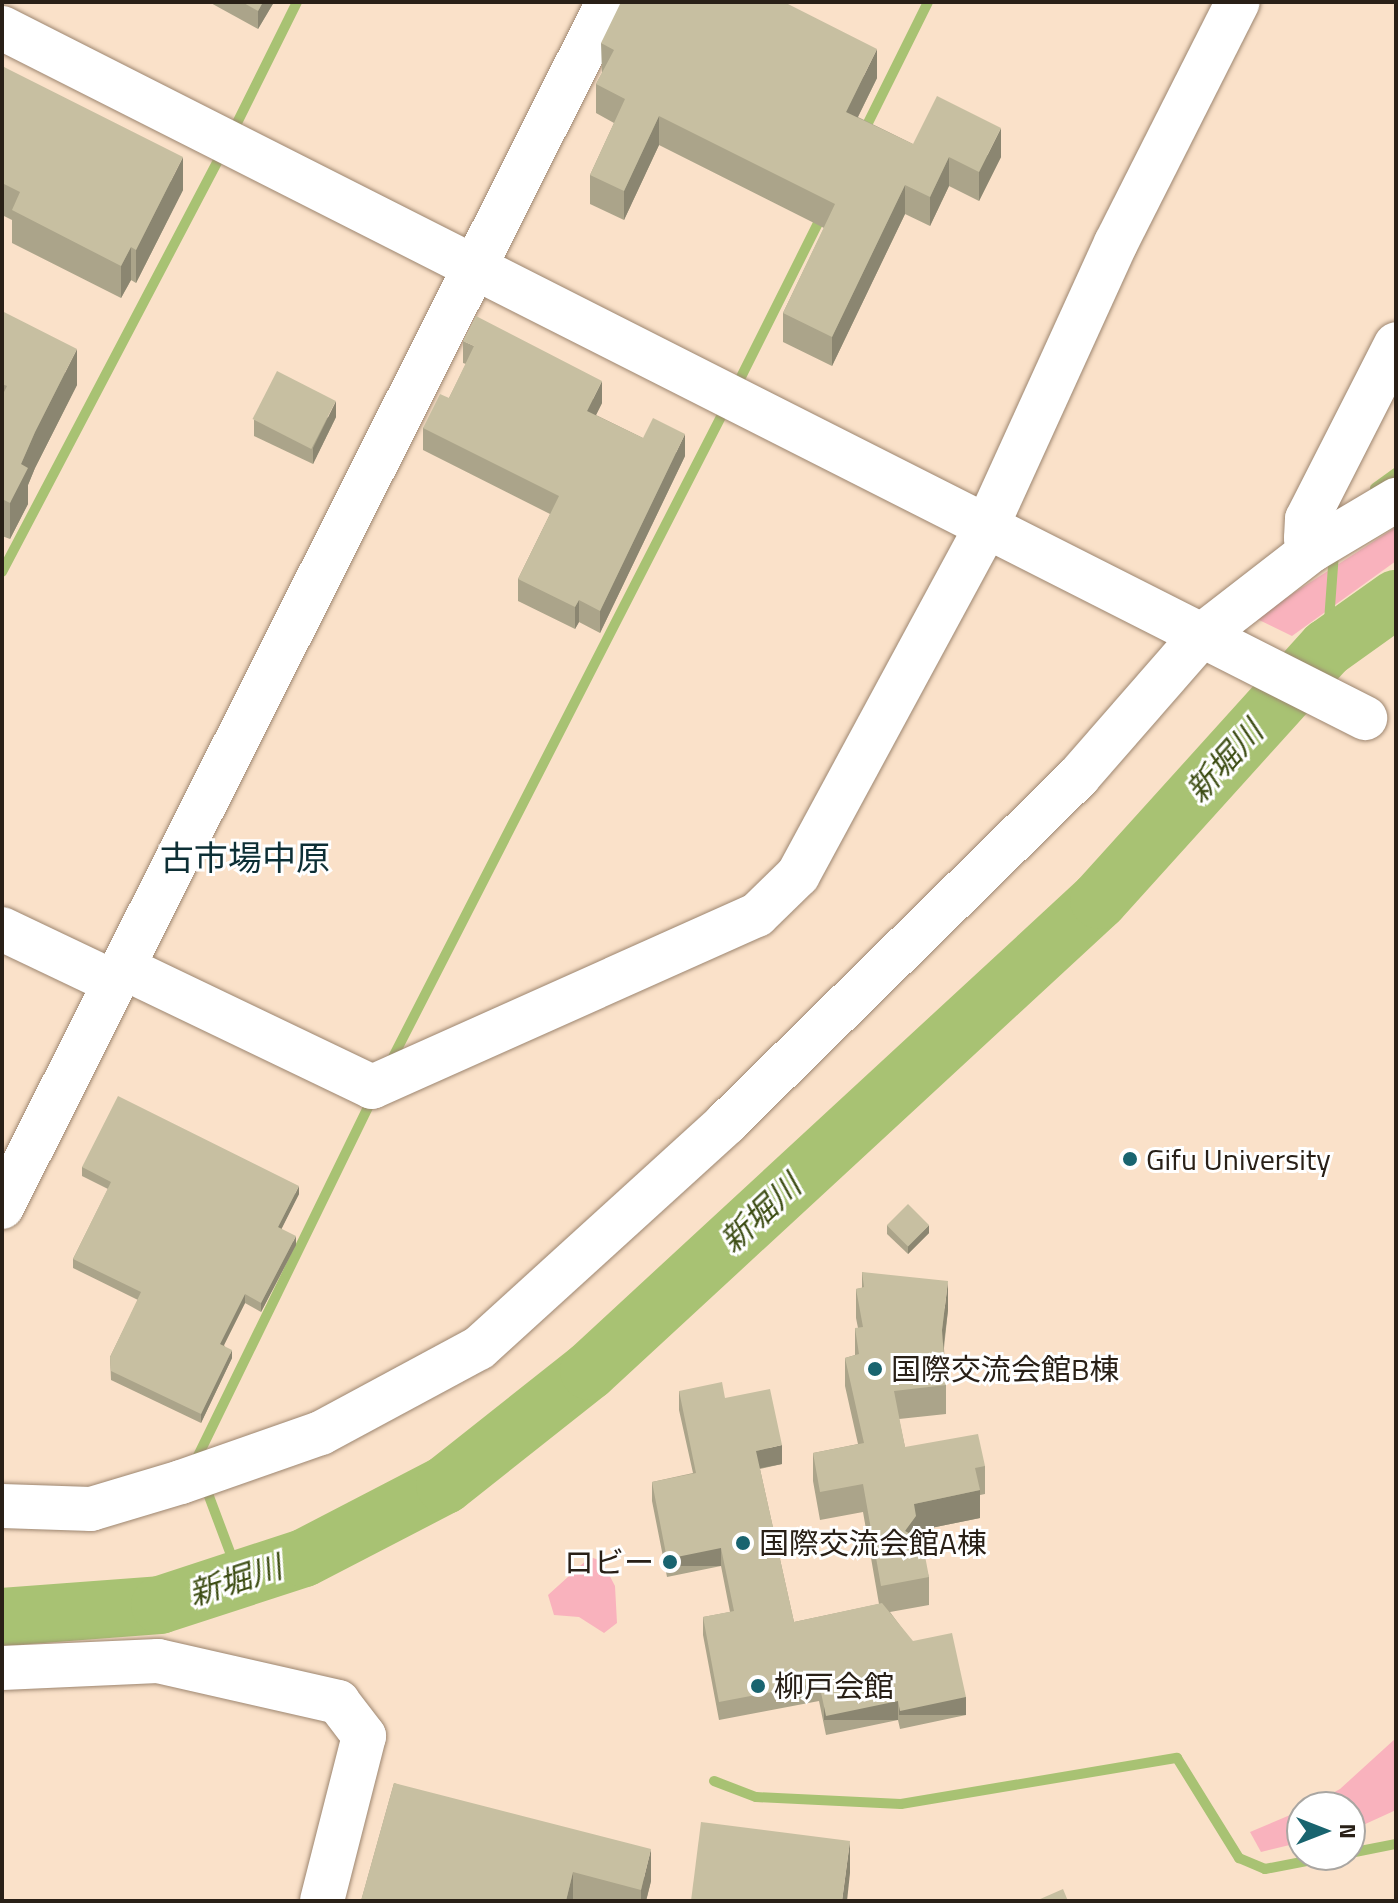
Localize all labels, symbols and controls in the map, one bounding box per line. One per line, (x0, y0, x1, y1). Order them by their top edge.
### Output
water label: 新堀川 (1178, 712, 1270, 810)
district label: 古市場中原 (160, 838, 330, 878)
place label: Gifu University (1146, 1141, 1331, 1177)
marker: Gifu University (1121, 1150, 1139, 1168)
water label: 新堀川 (712, 1166, 808, 1260)
place label: 国際交流会館B棟 (891, 1351, 1119, 1387)
marker: 国際交流会館B棟 (866, 1360, 884, 1378)
place label: 国際交流会館A棟 (759, 1525, 987, 1561)
marker: 国際交流会館A棟 (734, 1534, 752, 1552)
place label: ロビー (564, 1544, 654, 1580)
water label: 新堀川 (183, 1547, 287, 1613)
marker: ロビー (661, 1553, 679, 1571)
place label: 柳戸会館 (774, 1668, 894, 1704)
marker: 柳戸会館 (749, 1677, 767, 1695)
north arrow (1286, 1791, 1366, 1871)
text: N (1331, 1823, 1365, 1839)

